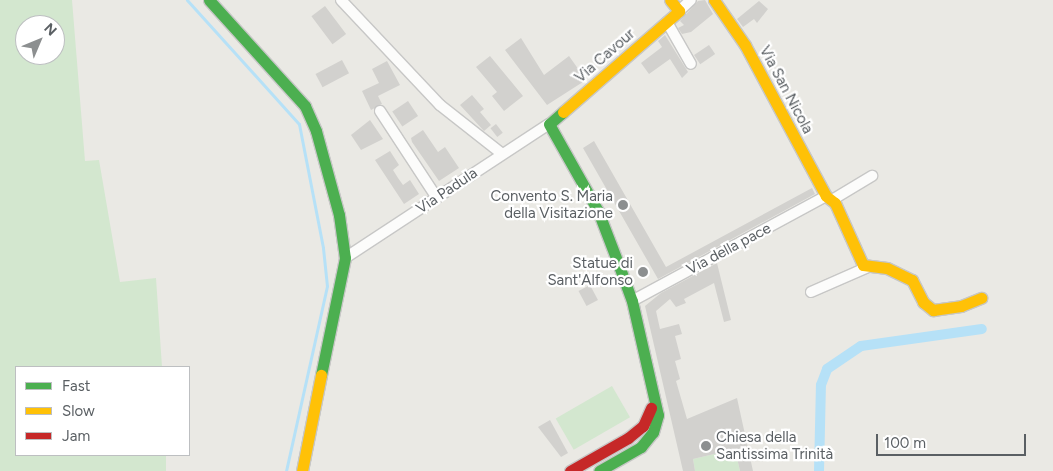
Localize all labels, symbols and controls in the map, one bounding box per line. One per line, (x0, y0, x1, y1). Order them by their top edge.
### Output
north arrow (15, 15, 65, 65)
text: N (40, 20, 60, 40)
street label: Via Cavour (571, 25, 639, 87)
street label: Via San Nicola (755, 43, 817, 137)
street label: Via Padula (413, 164, 481, 218)
place label: Convento S. Maria della Visitazione (490, 187, 613, 222)
marker: Convento S. Maria della Visitazione (617, 199, 629, 211)
street label: Via della pace (684, 219, 774, 279)
place label: Statue di Sant'Alfonso (547, 254, 633, 289)
marker: Statue di Sant'Alfonso (637, 266, 649, 278)
legend (15, 366, 190, 456)
text: Fast (62, 377, 90, 395)
text: Slow (62, 402, 95, 420)
scale bar (878, 424, 1028, 456)
text: Jam (62, 427, 90, 445)
place label: Chiesa della Santissima Trinità (716, 428, 833, 463)
text: 100 m (884, 434, 926, 452)
marker: Chiesa della Santissima Trinità (700, 440, 712, 452)

